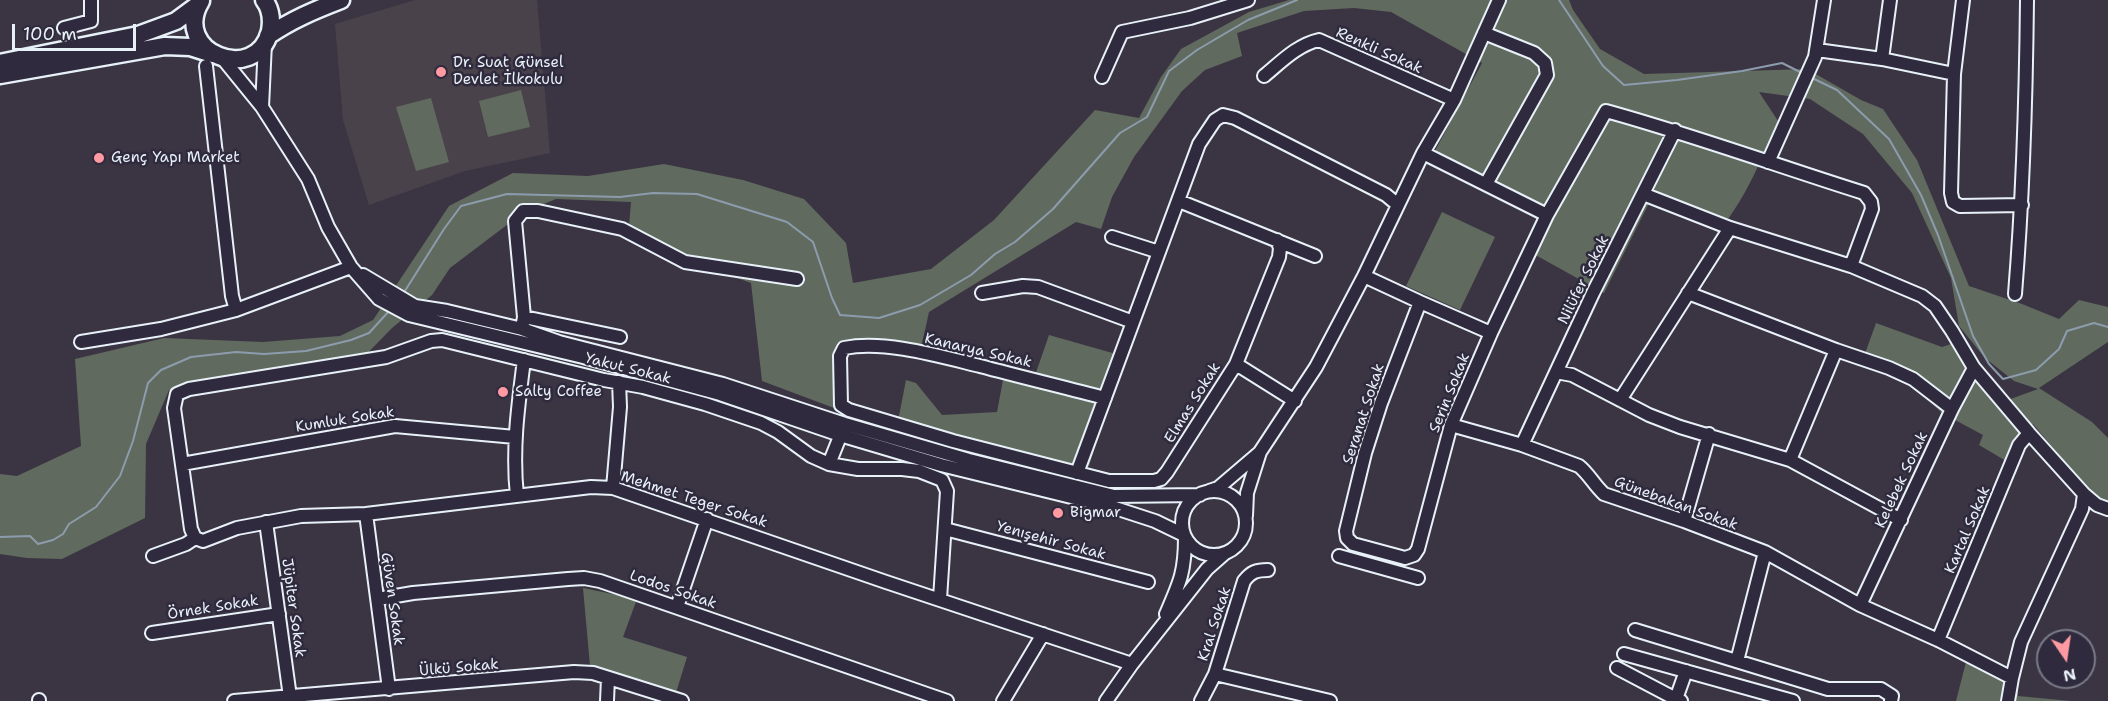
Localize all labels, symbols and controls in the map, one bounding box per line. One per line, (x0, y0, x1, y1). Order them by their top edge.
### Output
scale bar (15, 12, 140, 50)
text: 100 m (23, 22, 77, 46)
street label: Renkli Sokak (1333, 24, 1425, 78)
place label: Dr. Suat Günsel Devlet İlkokulu (453, 54, 563, 89)
marker: Dr. Suat Günsel Devlet İlkokulu (434, 65, 448, 79)
place label: Genç Yapı Market (111, 149, 240, 167)
marker: Genç Yapı Market (92, 151, 106, 165)
street label: Nilüfer Sokak (1555, 232, 1613, 328)
street label: Kanarya Sokak (923, 330, 1033, 372)
street label: Yakut Sokak (583, 350, 673, 388)
street label: Serin Sokak (1426, 350, 1474, 436)
street label: Elmas Sokak (1161, 359, 1225, 447)
street label: Seranat Sokak (1339, 361, 1389, 467)
place label: Salty Coffee (515, 383, 602, 401)
marker: Salty Coffee (496, 385, 510, 399)
street label: Kumluk Sokak (294, 403, 396, 437)
street label: Kelebek Sokak (1872, 429, 1932, 531)
street label: Mehmet Teger Sokak (618, 468, 770, 532)
street label: Günebakan Sokak (1612, 473, 1740, 535)
street label: Kartal Sokak (1941, 484, 1995, 576)
place label: Bigmar (1070, 504, 1121, 522)
marker: Bigmar (1051, 506, 1065, 520)
street label: Yenışehir Sokak (994, 518, 1108, 564)
street label: Güven Sokak (377, 551, 407, 647)
street label: Jüpiter Sokak (277, 557, 309, 659)
street label: Lodos Sokak (627, 567, 719, 613)
street label: Kral Sokak (1194, 584, 1236, 664)
street label: Örnek Sokak (166, 592, 260, 624)
north arrow (2036, 629, 2096, 689)
street label: Ülkü Sokak (418, 656, 500, 680)
text: N (2061, 663, 2078, 687)

